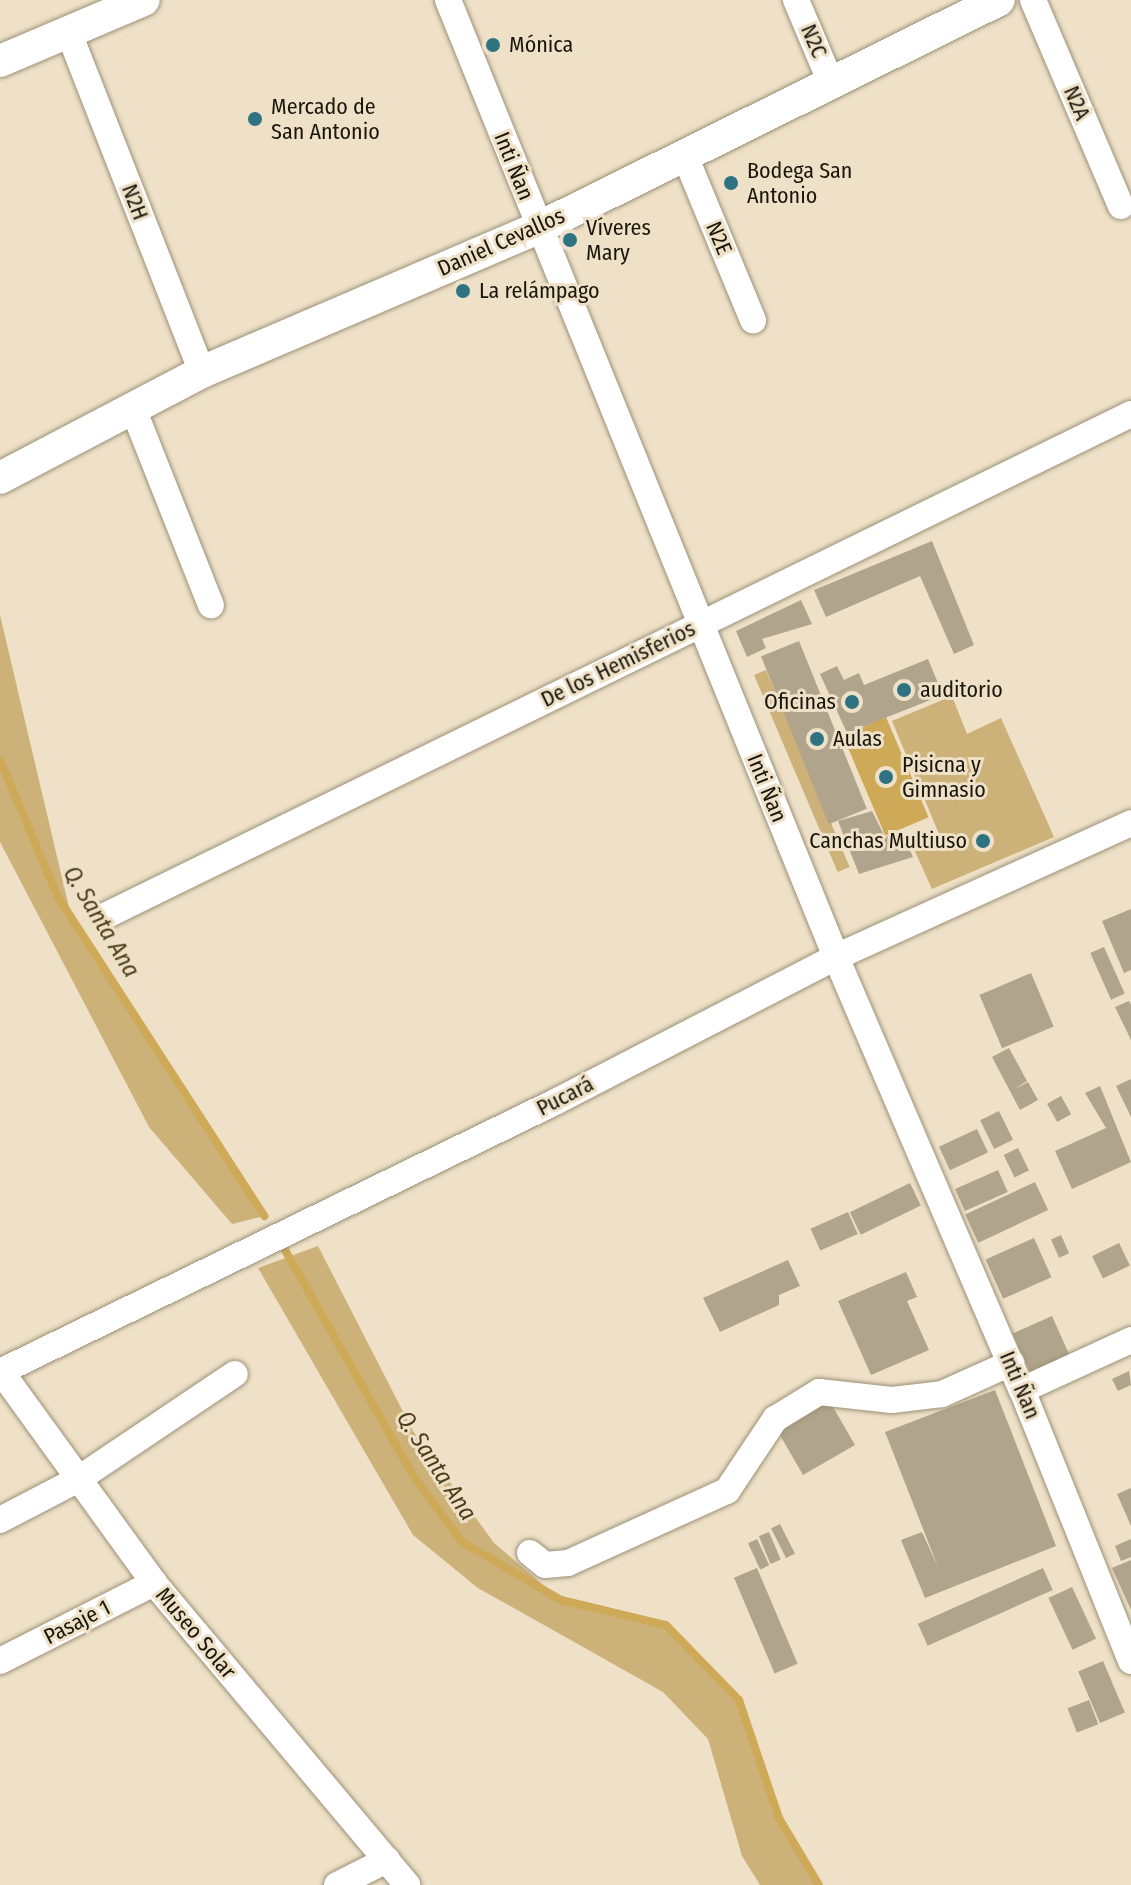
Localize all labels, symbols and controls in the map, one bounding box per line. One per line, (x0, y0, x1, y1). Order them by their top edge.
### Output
street label: N2C (795, 20, 833, 62)
place label: Mónica (509, 32, 573, 58)
marker: Mónica (484, 36, 502, 54)
street label: N2A (1058, 82, 1096, 124)
place label: Mercado de San Antonio (271, 93, 380, 144)
marker: Mercado de San Antonio (246, 110, 264, 128)
street label: Inti Ñan (488, 128, 540, 204)
place label: Bodega San Antonio (747, 157, 852, 208)
marker: Bodega San Antonio (722, 174, 740, 192)
street label: N2H (116, 180, 154, 224)
street label: Daniel Cevallos (433, 202, 569, 282)
place label: Víveres Mary (586, 214, 651, 266)
street label: N2E (700, 217, 738, 259)
marker: Víveres Mary (561, 231, 579, 249)
place label: La relámpago (479, 278, 599, 304)
marker: La relámpago (454, 282, 472, 300)
street label: De los Hemisferios (537, 615, 699, 713)
place label: auditorio (920, 677, 1003, 703)
marker: auditorio (895, 681, 913, 699)
place label: Oficinas (764, 689, 836, 715)
marker: Oficinas (843, 693, 861, 711)
place label: Aulas (833, 726, 882, 752)
marker: Aulas (808, 730, 826, 748)
street label: Inti Ñan (741, 750, 793, 826)
place label: Pisicna y Gimnasio (902, 751, 986, 802)
marker: Pisicna y Gimnasio (877, 768, 895, 786)
place label: Canchas Multiuso (809, 828, 967, 854)
marker: Canchas Multiuso (974, 832, 992, 850)
water label: Q. Santa Ana (57, 861, 145, 983)
street label: Pucará (532, 1071, 598, 1121)
street label: Inti Ñan (994, 1347, 1046, 1423)
water label: Q. Santa Ana (390, 1406, 482, 1526)
street label: Museo Solar (150, 1582, 242, 1684)
street label: Pasaje 1 (39, 1594, 115, 1650)

